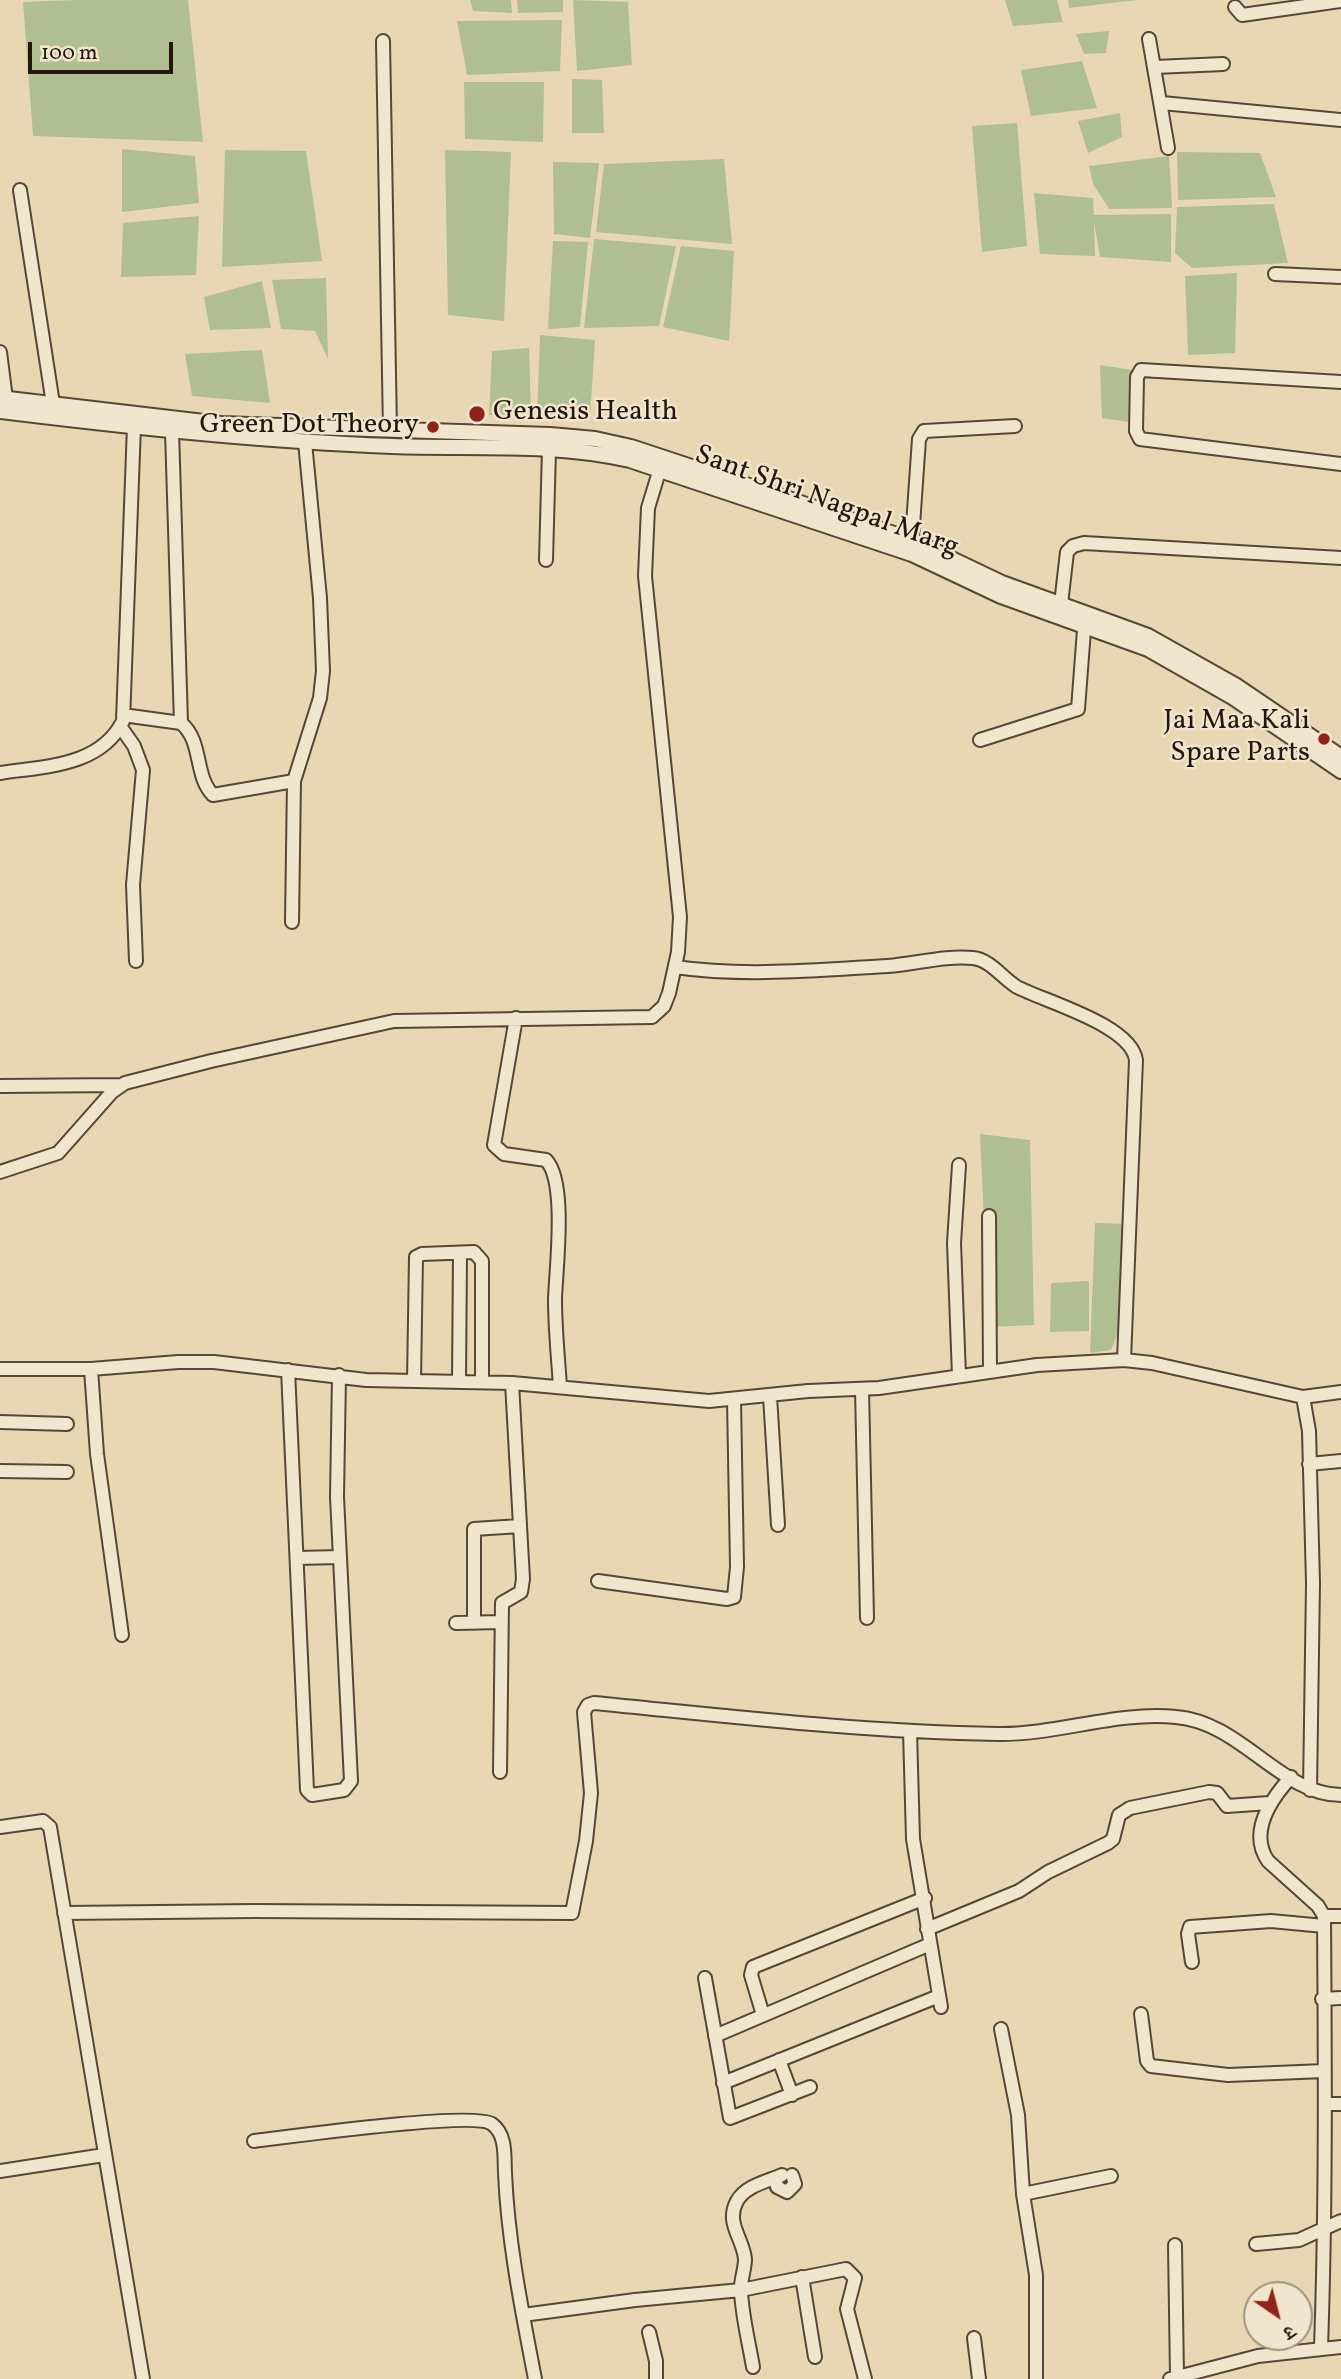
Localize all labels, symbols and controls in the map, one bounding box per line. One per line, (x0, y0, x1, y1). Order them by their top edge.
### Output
scale bar (32, 28, 177, 72)
text: 100 m (41, 39, 98, 68)
place label: Genesis Health (493, 397, 678, 431)
marker: Genesis Health (467, 404, 487, 424)
place label: Green Dot Theory (200, 410, 419, 444)
marker: Green Dot Theory (425, 419, 441, 435)
street label: Sant Shri Nagpal Marg (689, 440, 963, 566)
place label: Jai Maa Kali Spare Parts (1164, 706, 1310, 772)
marker: Jai Maa Kali Spare Parts (1316, 731, 1332, 747)
north arrow (1243, 2281, 1313, 2351)
text: उ (1277, 2318, 1300, 2345)

